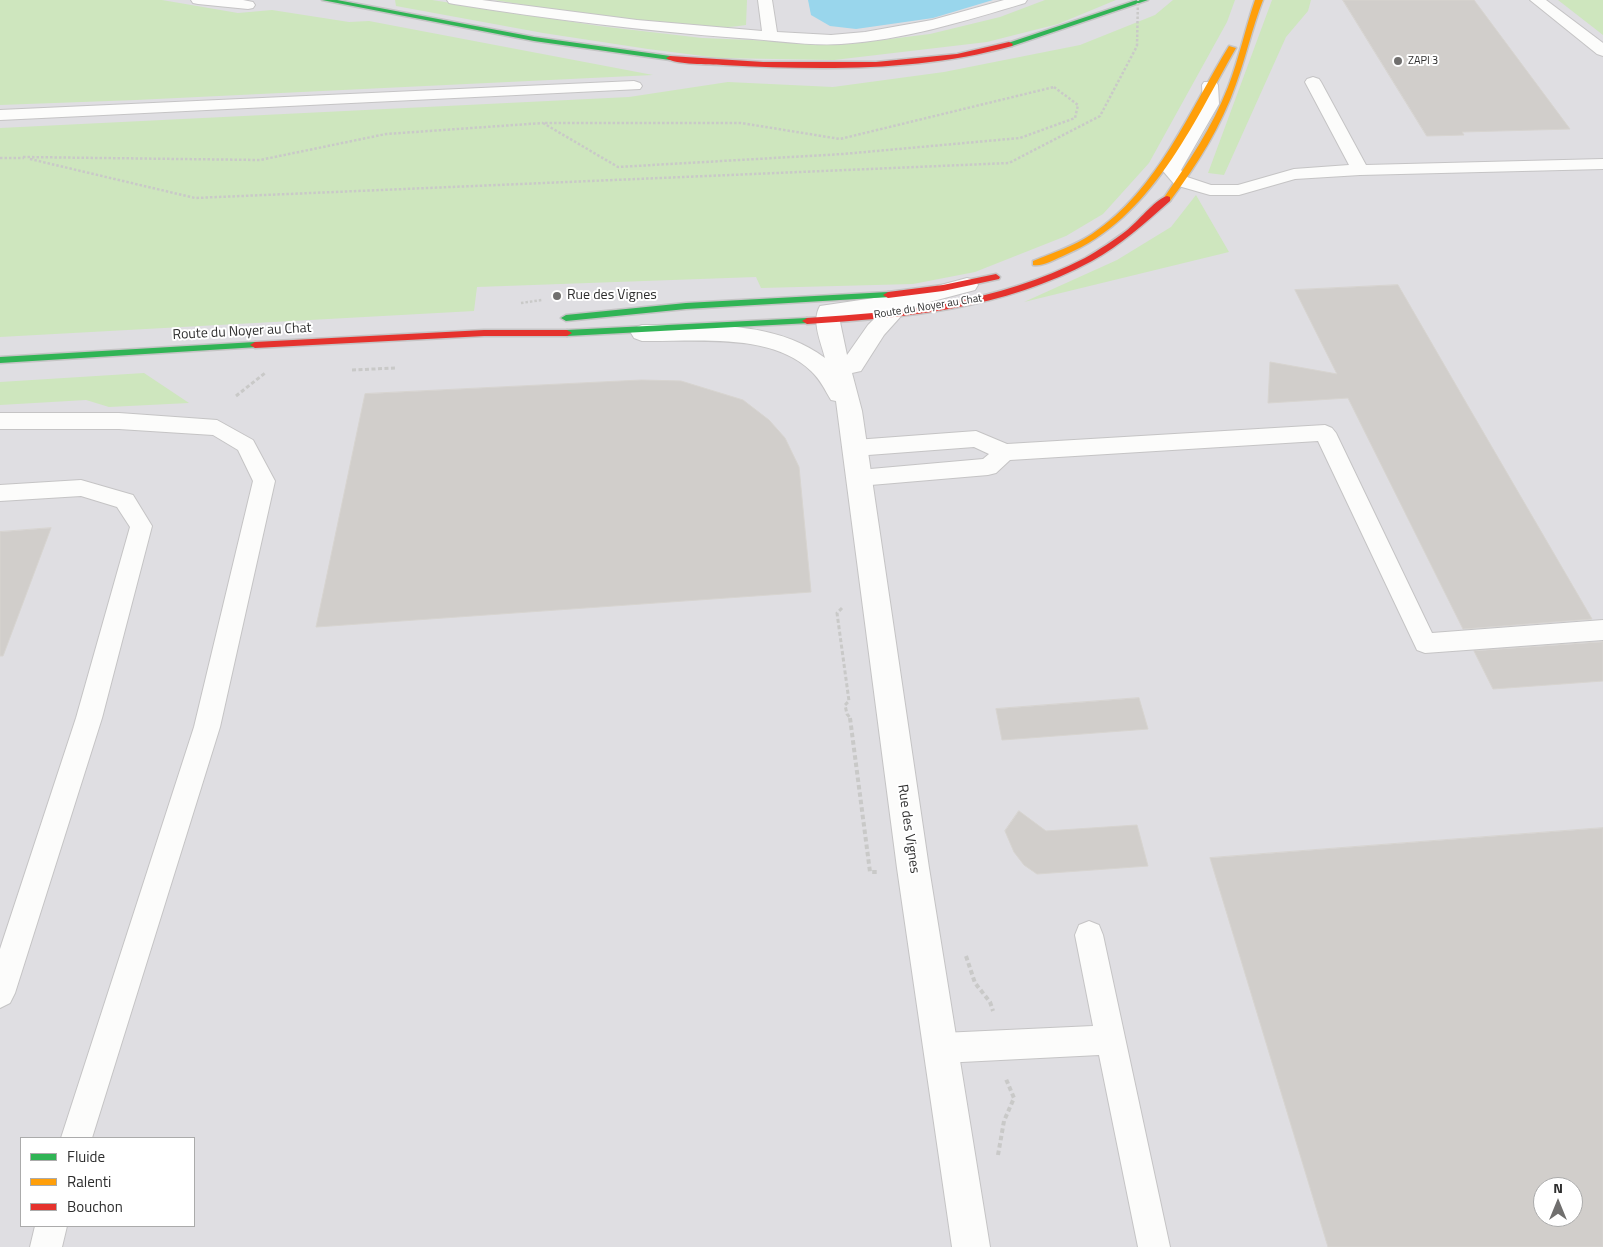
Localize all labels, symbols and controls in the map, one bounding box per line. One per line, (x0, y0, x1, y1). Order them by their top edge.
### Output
place label: ZAPI 3 (1408, 54, 1438, 68)
marker: ZAPI 3 (1392, 55, 1404, 67)
place label: Rue des Vignes (567, 288, 657, 304)
marker: Rue des Vignes (551, 290, 563, 302)
street label: Route du Noyer au Chat (873, 292, 983, 322)
street label: Route du Noyer au Chat (172, 320, 312, 344)
street label: Rue des Vignes (893, 783, 923, 875)
legend (20, 1137, 195, 1227)
text: Fluide (67, 1145, 105, 1168)
text: Ralenti (67, 1170, 111, 1193)
north arrow (1533, 1177, 1583, 1227)
text: N (1553, 1177, 1563, 1198)
text: Bouchon (67, 1195, 123, 1218)

